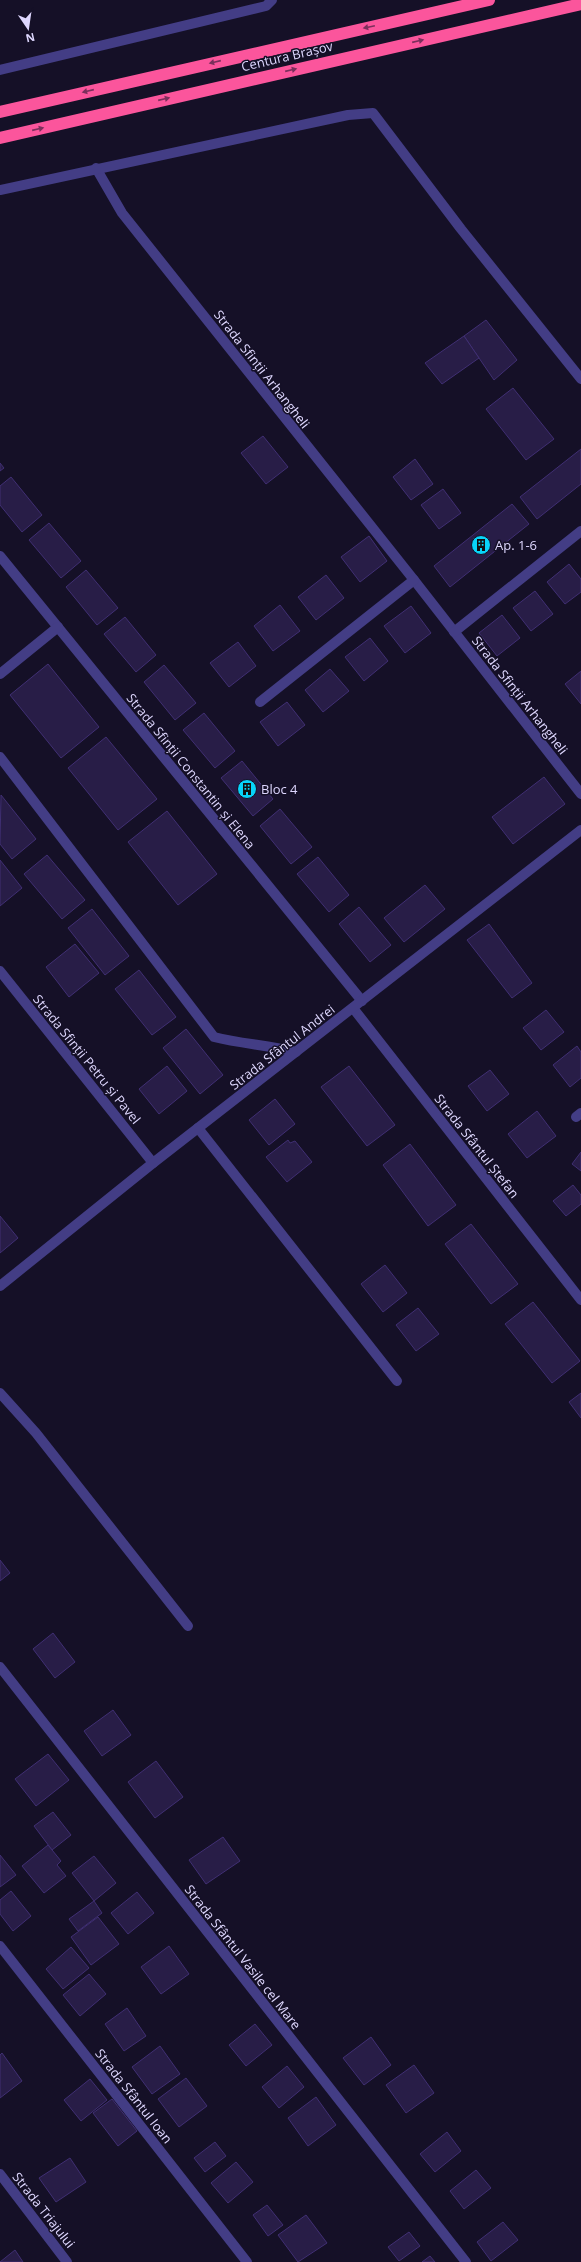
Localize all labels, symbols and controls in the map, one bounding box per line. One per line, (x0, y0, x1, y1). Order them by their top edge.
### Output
north arrow (8, 8, 48, 48)
one-way arrow (363, 24, 375, 30)
text: N (24, 30, 36, 47)
street label: Centura Brașov (239, 37, 335, 75)
one-way arrow (412, 37, 424, 43)
one-way arrow (208, 59, 221, 65)
one-way arrow (285, 66, 297, 72)
one-way arrow (82, 89, 94, 95)
one-way arrow (158, 96, 171, 102)
one-way arrow (32, 126, 44, 132)
street label: Strada Sfinții Arhangheli (210, 306, 314, 432)
building icon: Ap. 1-6 (470, 534, 492, 556)
place label: Ap. 1-6 (495, 536, 537, 554)
street label: Strada Sfinții Arhangheli (468, 632, 572, 758)
street label: Strada Sfinții Constantin și Elena (123, 689, 259, 853)
building icon: Bloc 4 (236, 778, 258, 800)
place label: Bloc 4 (261, 780, 298, 798)
street label: Strada Sfinții Petru și Pavel (29, 991, 145, 1127)
street label: Strada Sfântul Andrei (226, 1000, 338, 1094)
street label: Strada Sfântul Ștefan (431, 1090, 523, 1202)
street label: Strada Sfântul Vasile cel Mare (181, 1881, 305, 2033)
street label: Strada Sfântul Ioan (91, 2045, 177, 2147)
street label: Strada Triajului (9, 2168, 79, 2252)

